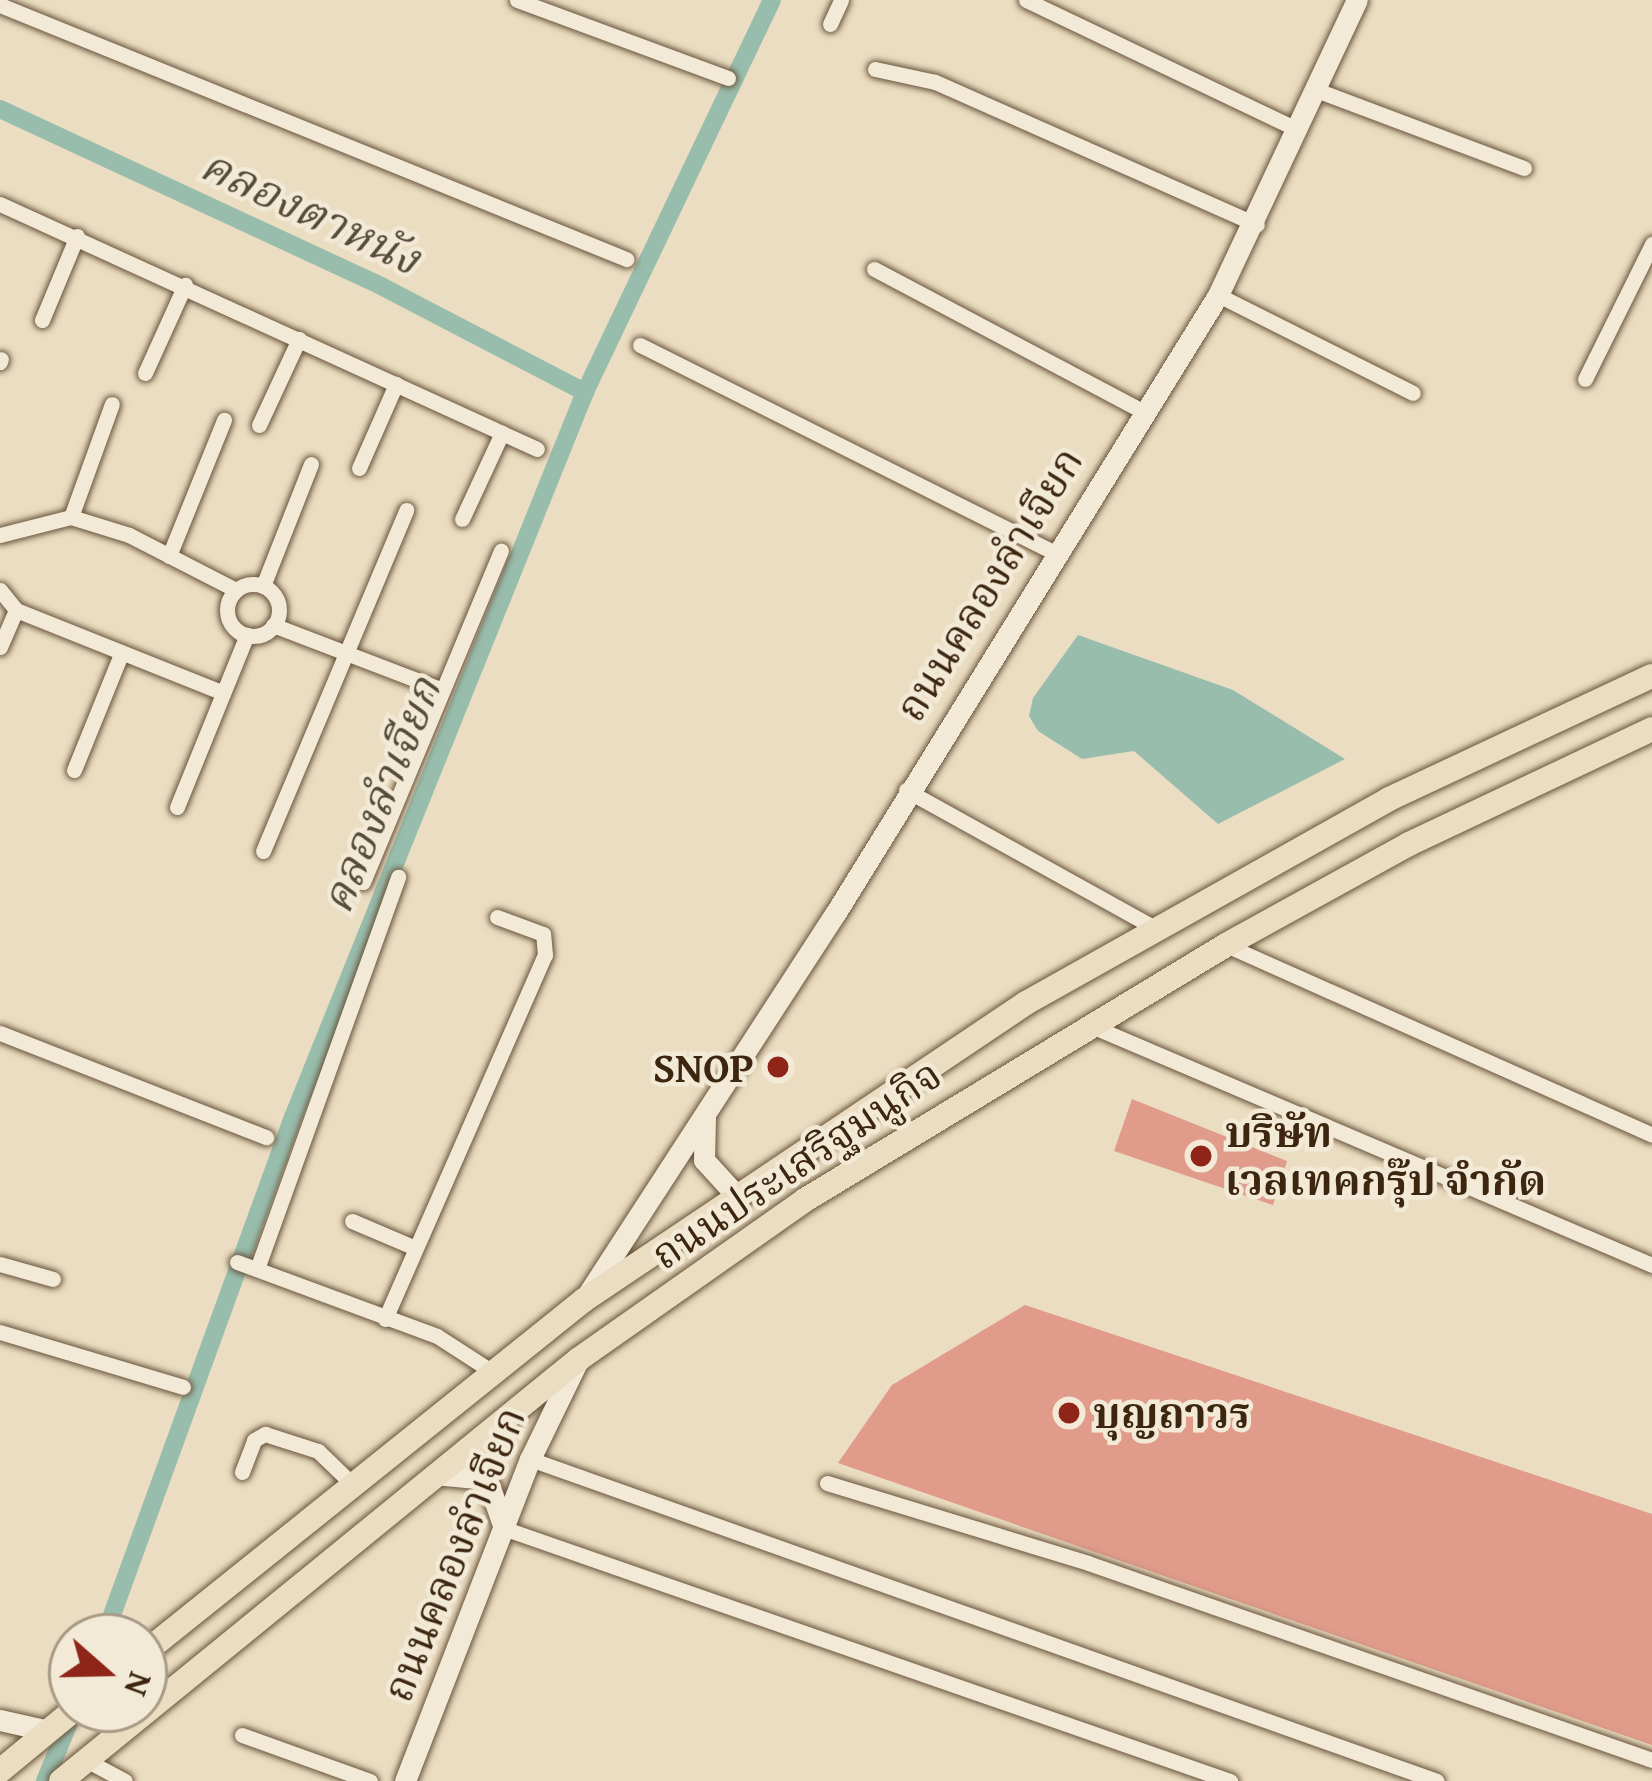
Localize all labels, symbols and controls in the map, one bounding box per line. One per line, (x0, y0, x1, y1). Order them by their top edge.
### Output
water label: คลองตาหนัง (193, 137, 429, 285)
street label: ถนนคลองลำเจียก (885, 438, 1093, 730)
water label: คลองลำเจียก (308, 670, 452, 920)
place label: SNOP (653, 1042, 754, 1092)
street label: ถนนประเสริฐมนูกิจ (641, 1048, 951, 1280)
marker: SNOP (765, 1054, 791, 1080)
place label: บริษัท เวลเทคกรุ๊ป จำกัด (1225, 1107, 1546, 1206)
marker: บริษัท เวลเทคกรุ๊ป จำกัด (1188, 1143, 1214, 1169)
place label: บุญถาวร (1093, 1388, 1250, 1438)
street label: ถนนคลองลำเจียก (372, 1399, 536, 1709)
marker: บุญถาวร (1056, 1400, 1082, 1426)
north arrow (48, 1613, 168, 1733)
text: N (113, 1666, 165, 1703)

